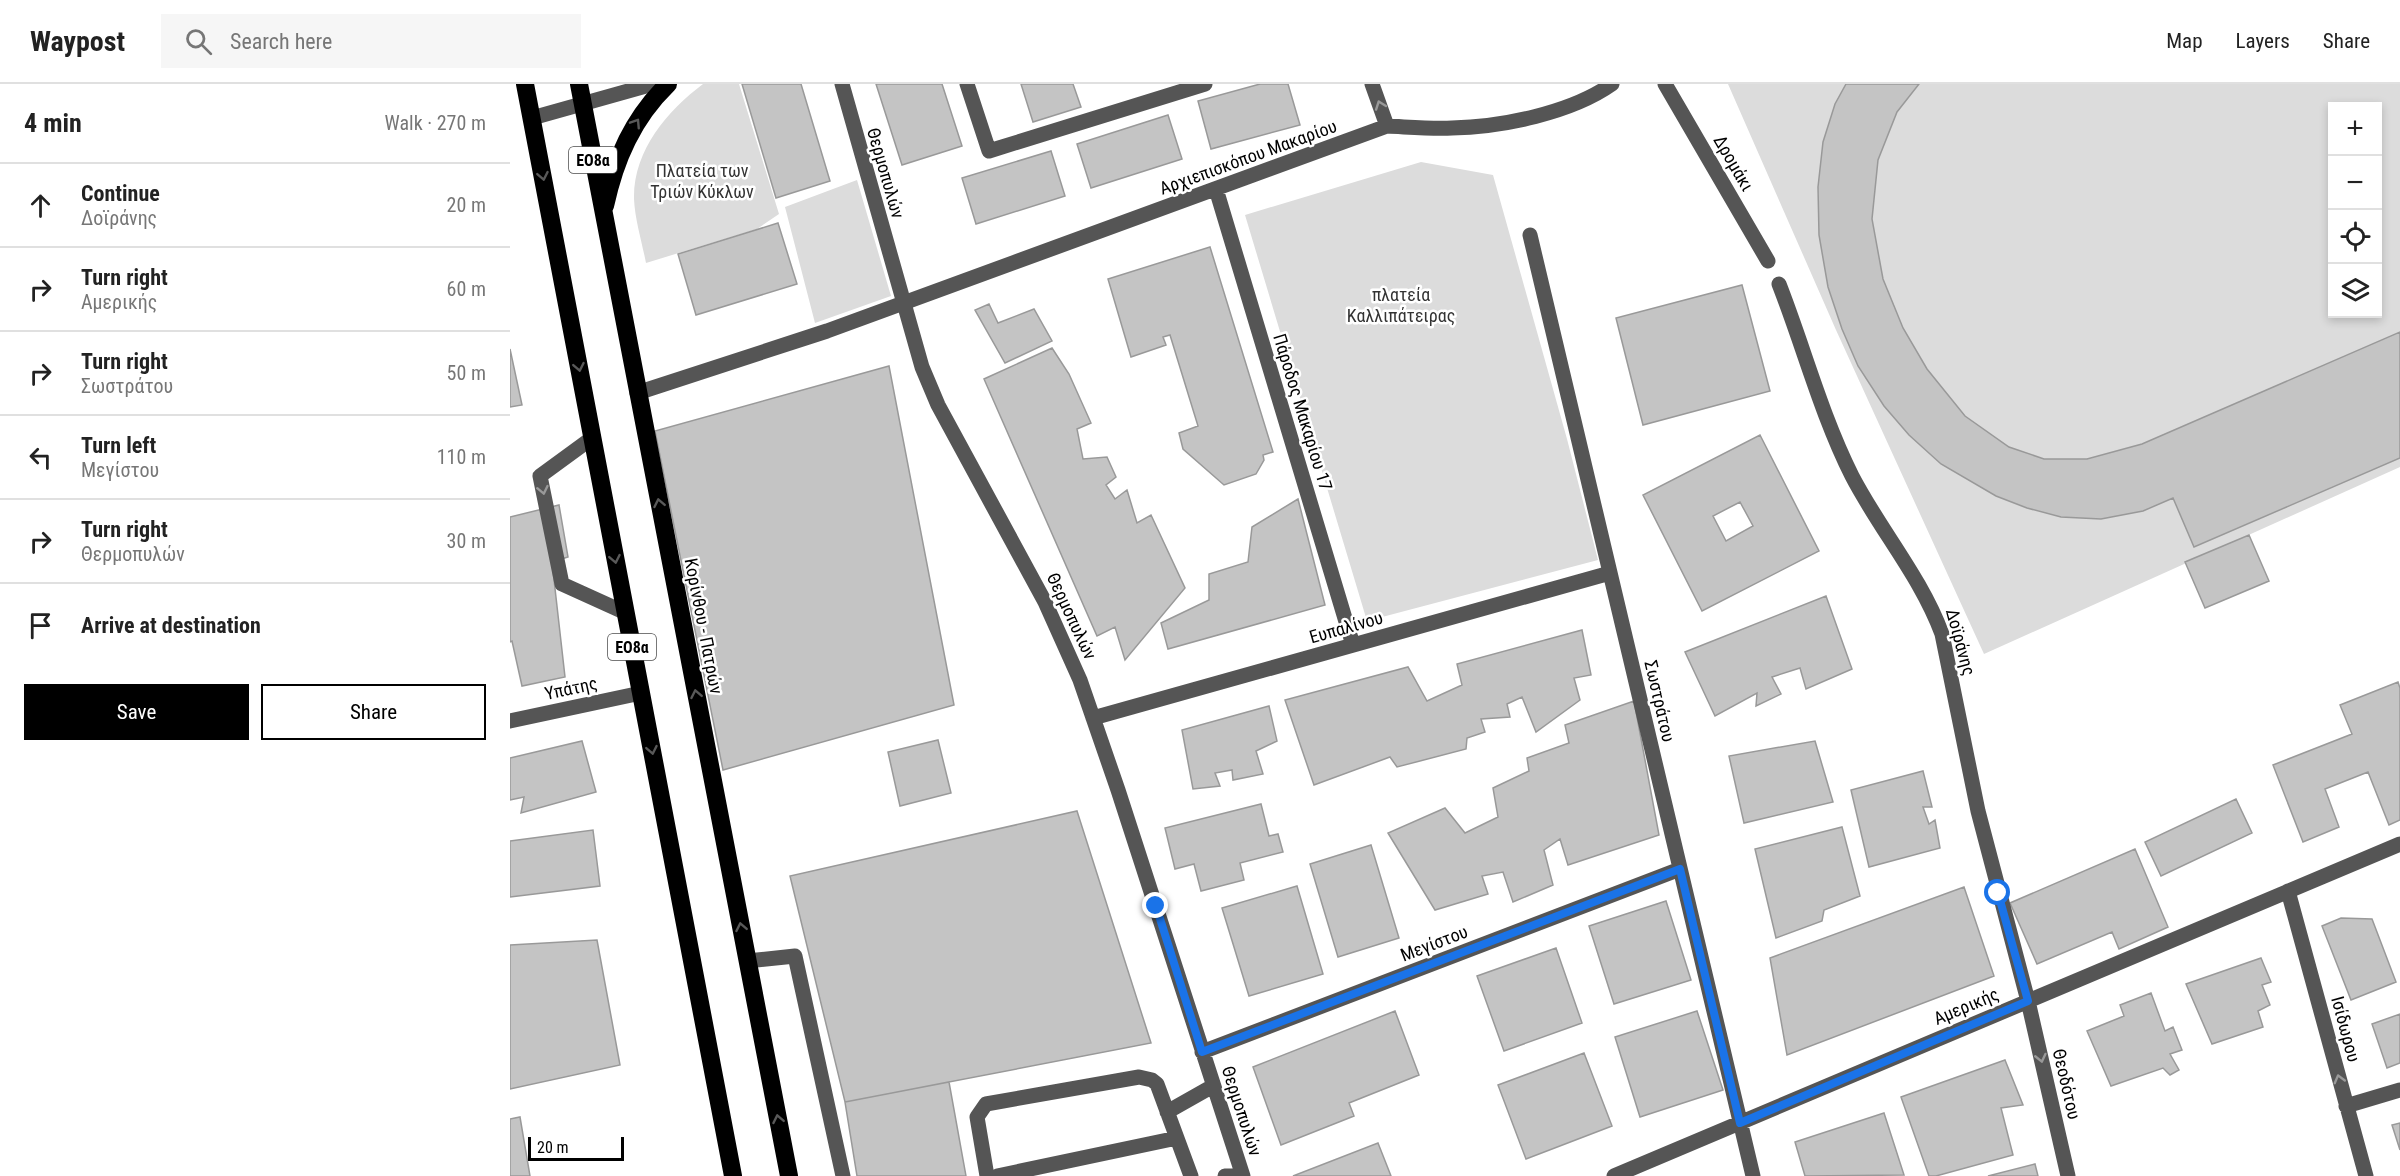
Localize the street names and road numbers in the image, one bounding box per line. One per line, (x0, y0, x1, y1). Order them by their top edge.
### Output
street label: Αρχιεπισκόπου Μακαρίου (1156, 115, 1340, 199)
street label: Θερμοπυλών (863, 125, 909, 221)
street label: Δρομάκι (1710, 131, 1758, 195)
road number: ΕΟ8α (569, 147, 617, 173)
street label: Πάροδος Μακαρίου 17 (1269, 331, 1337, 493)
street label: Κορίνθου - Πατρών (681, 556, 728, 696)
street label: Θερμοπυλών (1043, 569, 1101, 663)
street label: Δοϊράνης (1942, 606, 1980, 678)
street label: Ευπαλίνου (1307, 607, 1385, 647)
road number: ΕΟ8α (608, 634, 656, 660)
street label: Σωστράτου (1640, 658, 1680, 744)
street label: Υπάτης (543, 672, 599, 704)
street label: Μεγίστου (1397, 921, 1471, 965)
street label: Αμερικής (1930, 983, 2002, 1029)
street label: Ισίδωρου (2327, 994, 2365, 1064)
street label: Θεοδότου (2049, 1047, 2085, 1121)
street label: Θερμοπυλών (1218, 1063, 1267, 1159)

